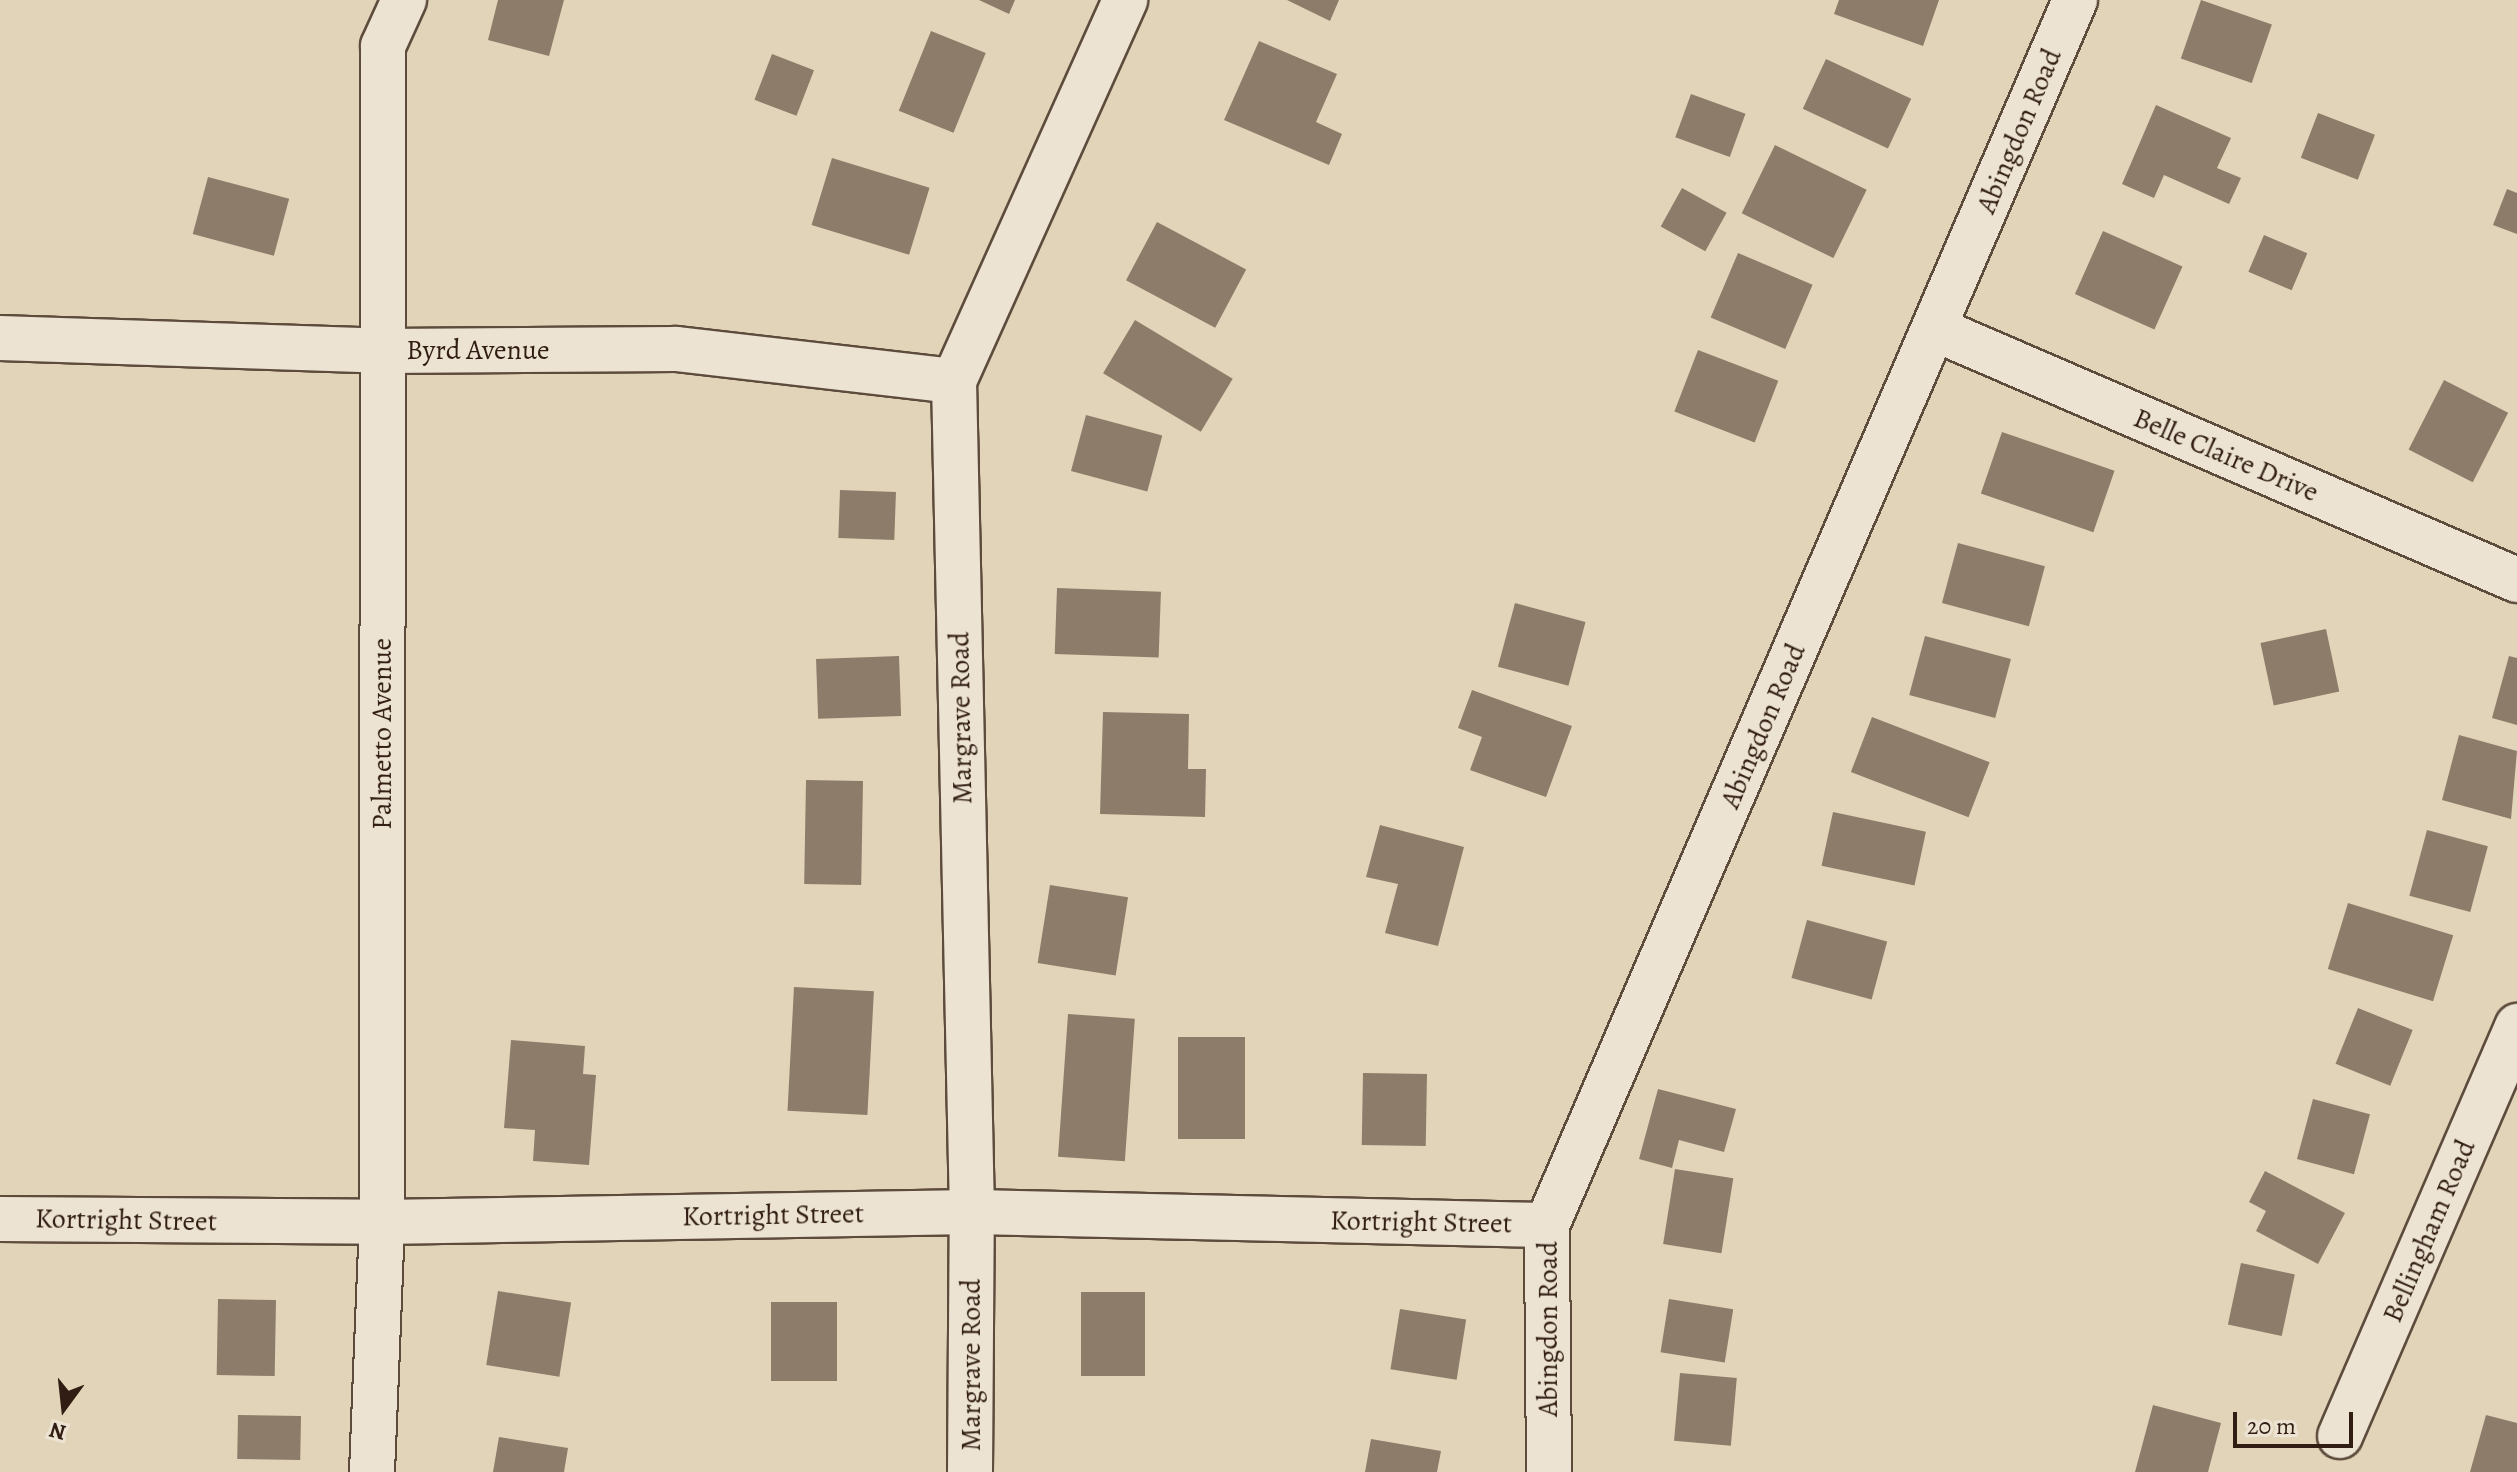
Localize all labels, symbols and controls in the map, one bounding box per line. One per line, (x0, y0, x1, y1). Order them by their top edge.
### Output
street label: Abingdon Road (1969, 44, 2069, 218)
street label: Byrd Avenue (406, 333, 550, 367)
street label: Belle Claire Drive (2129, 401, 2323, 509)
street label: Margrave Road (943, 631, 979, 805)
street label: Palmetto Avenue (365, 638, 399, 830)
street label: Abingdon Road (1713, 639, 1813, 813)
street label: Bellingham Road (2375, 1135, 2483, 1327)
street label: Kortright Street (682, 1197, 864, 1233)
street label: Kortright Street (35, 1202, 217, 1238)
street label: Kortright Street (1330, 1204, 1512, 1240)
street label: Abingdon Road (1531, 1241, 1565, 1417)
street label: Margrave Road (954, 1279, 988, 1451)
north arrow (24, 1368, 104, 1448)
scale bar (2237, 1396, 2357, 1446)
text: 20 m (2247, 1410, 2296, 1442)
text: N (46, 1415, 69, 1448)

